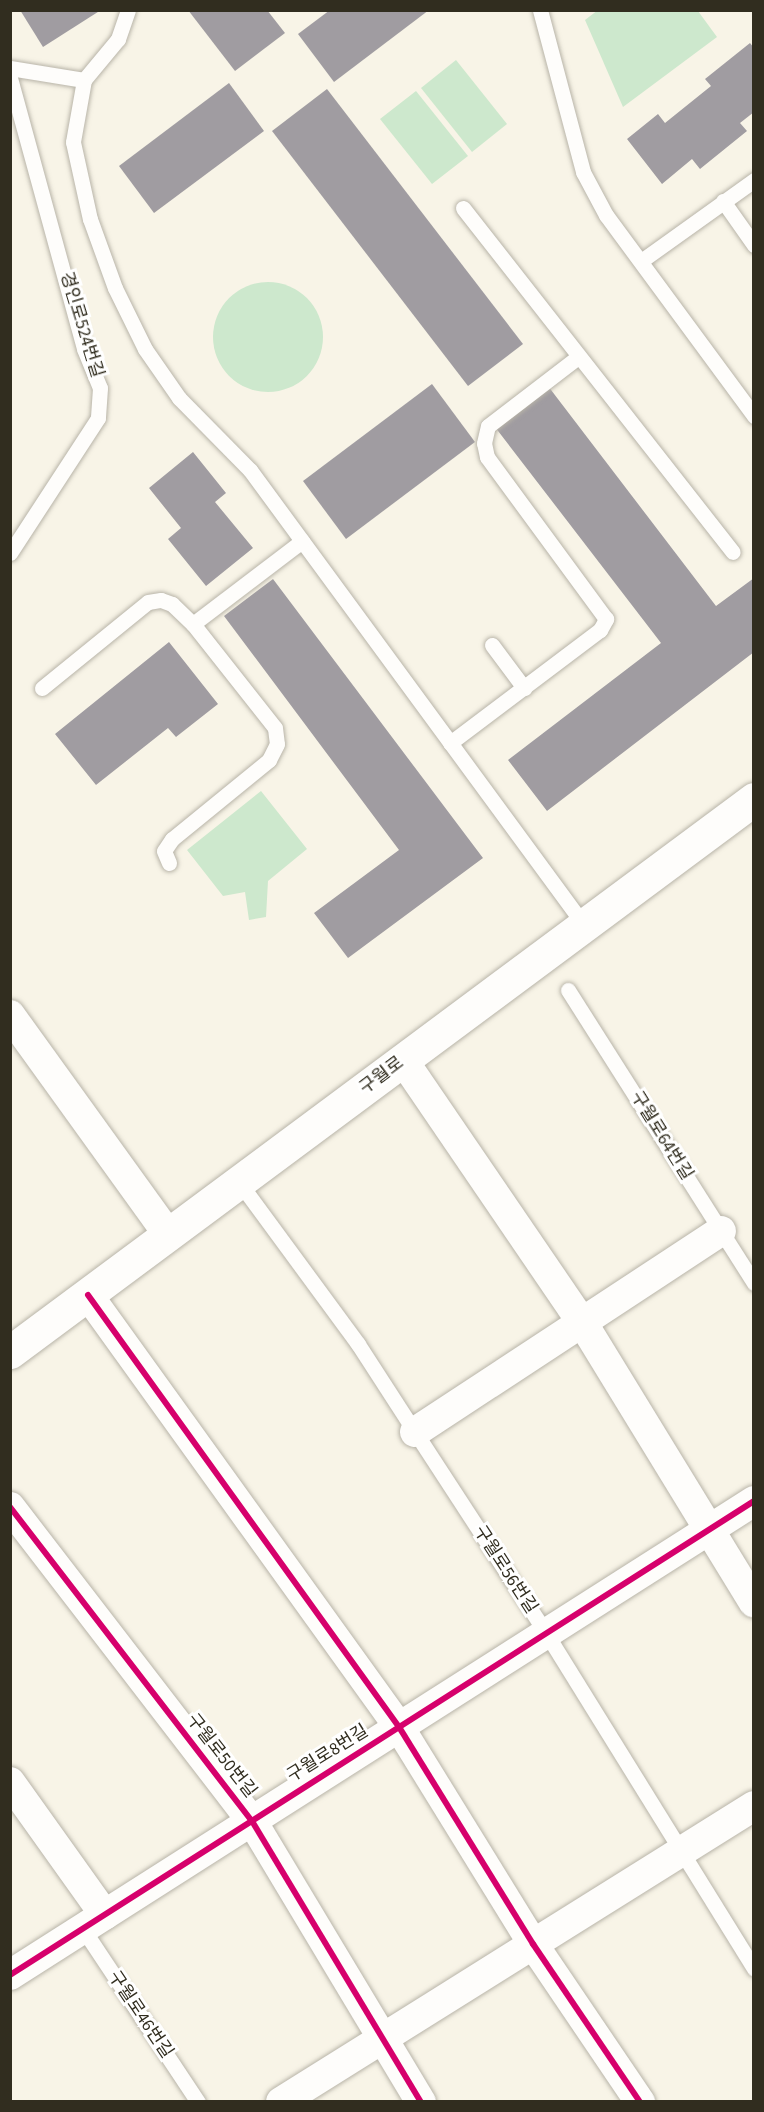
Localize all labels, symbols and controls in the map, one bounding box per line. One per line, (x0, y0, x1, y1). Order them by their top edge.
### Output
street label: 경인로524번길 (55, 269, 107, 381)
street label: 구월로 (356, 1052, 408, 1100)
street label: 구월로64번길 (625, 1088, 697, 1184)
street label: 구월로56번길 (469, 1522, 541, 1618)
street label: 구월로50번길 (181, 1710, 261, 1802)
street label: 구월로8번길 (283, 1721, 373, 1787)
street label: 구월로46번길 (103, 1967, 177, 2063)

